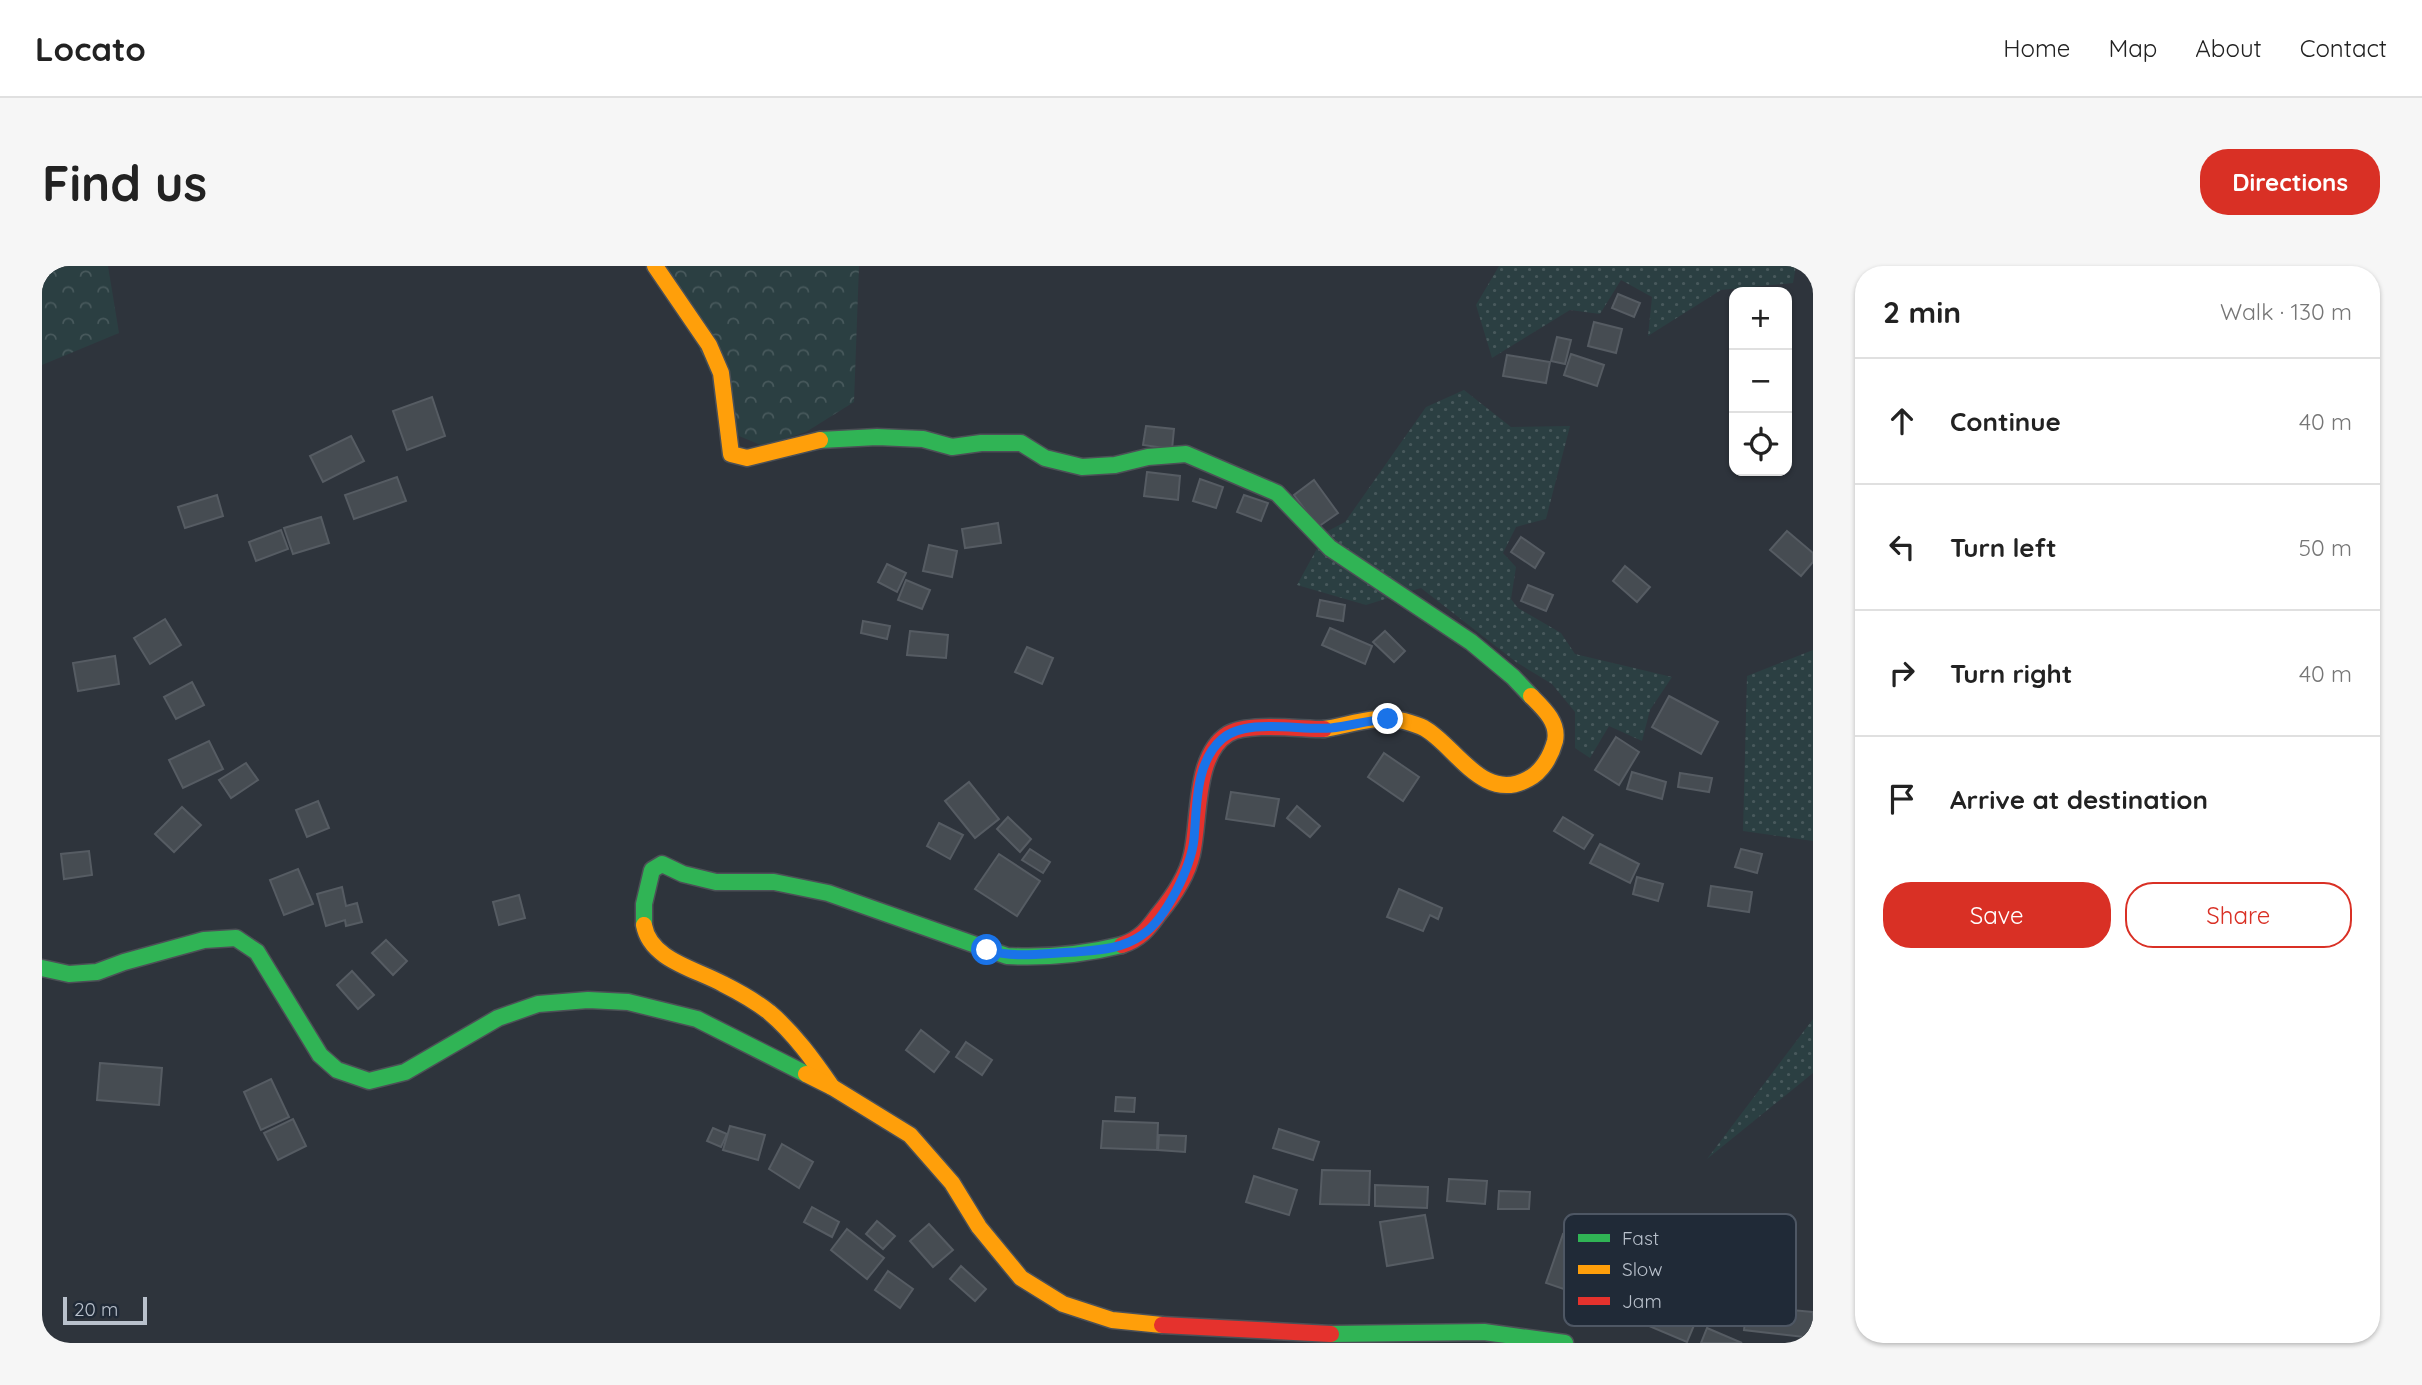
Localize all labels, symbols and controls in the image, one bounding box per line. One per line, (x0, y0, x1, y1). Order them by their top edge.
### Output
text: Locato (35, 28, 146, 69)
text: Home (2003, 33, 2070, 63)
text: Map (2108, 33, 2157, 63)
text: About (2195, 33, 2262, 63)
text: Contact (2300, 33, 2387, 63)
button: Directions (2200, 149, 2380, 215)
text: Find us (42, 152, 207, 213)
map controls (1729, 287, 1792, 476)
button: + (1729, 287, 1792, 350)
text: 2 min (1883, 293, 1961, 331)
text: Walk · 130 m (2220, 297, 2352, 326)
button: − (1729, 350, 1792, 413)
icon: ahead (1883, 402, 1921, 440)
text: Continue (1950, 405, 2061, 438)
text: 40 m (2299, 407, 2352, 436)
button: locate (1729, 413, 1792, 476)
icon: left (1883, 528, 1921, 566)
text: Turn left (1950, 531, 2057, 564)
text: 50 m (2299, 533, 2352, 562)
icon: right (1883, 654, 1921, 692)
text: Turn right (1950, 657, 2072, 690)
text: 40 m (2299, 659, 2352, 688)
route end (1372, 703, 1403, 734)
icon: arrive (1883, 780, 1921, 818)
text: Arrive at destination (1950, 783, 2208, 816)
button: Save (1883, 882, 2111, 948)
button: Share (2125, 882, 2352, 948)
route start (971, 934, 1002, 965)
legend (1564, 1214, 1796, 1326)
text: Fast (1622, 1226, 1659, 1250)
text: Slow (1622, 1257, 1663, 1281)
text: Jam (1622, 1289, 1662, 1313)
scale bar (63, 1294, 147, 1326)
text: 20 m (74, 1297, 118, 1321)

